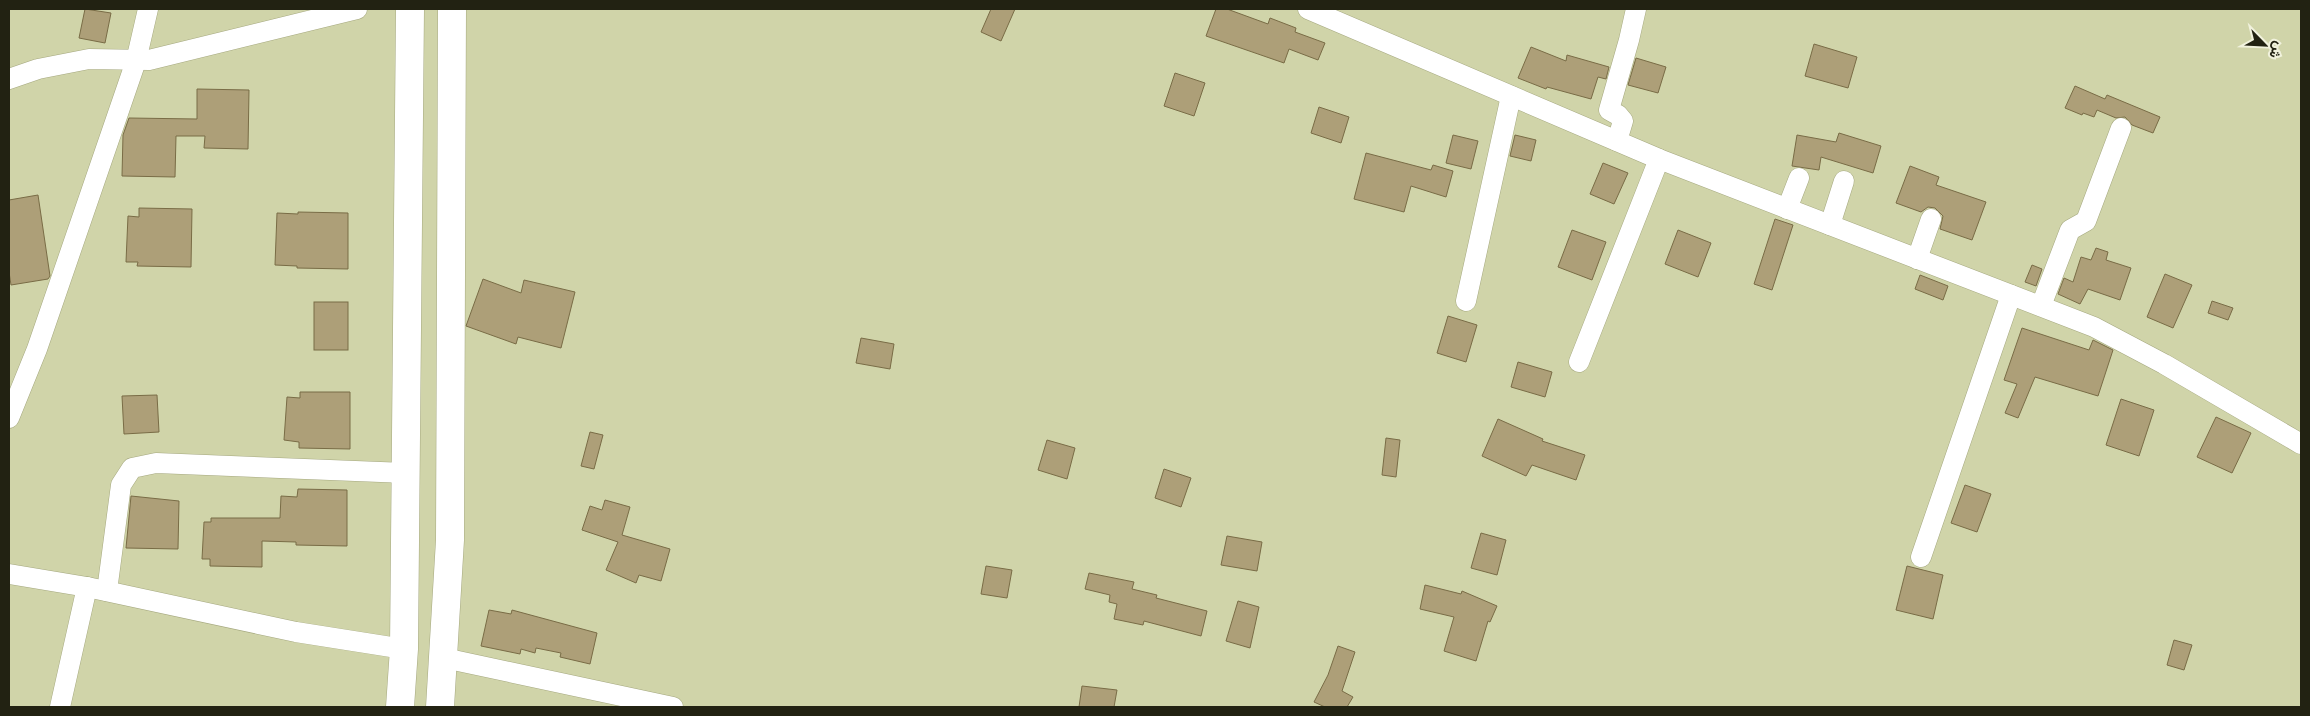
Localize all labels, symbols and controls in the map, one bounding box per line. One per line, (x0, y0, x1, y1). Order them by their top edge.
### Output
north arrow (2240, 20, 2290, 70)
text: ش (2265, 39, 2288, 61)

